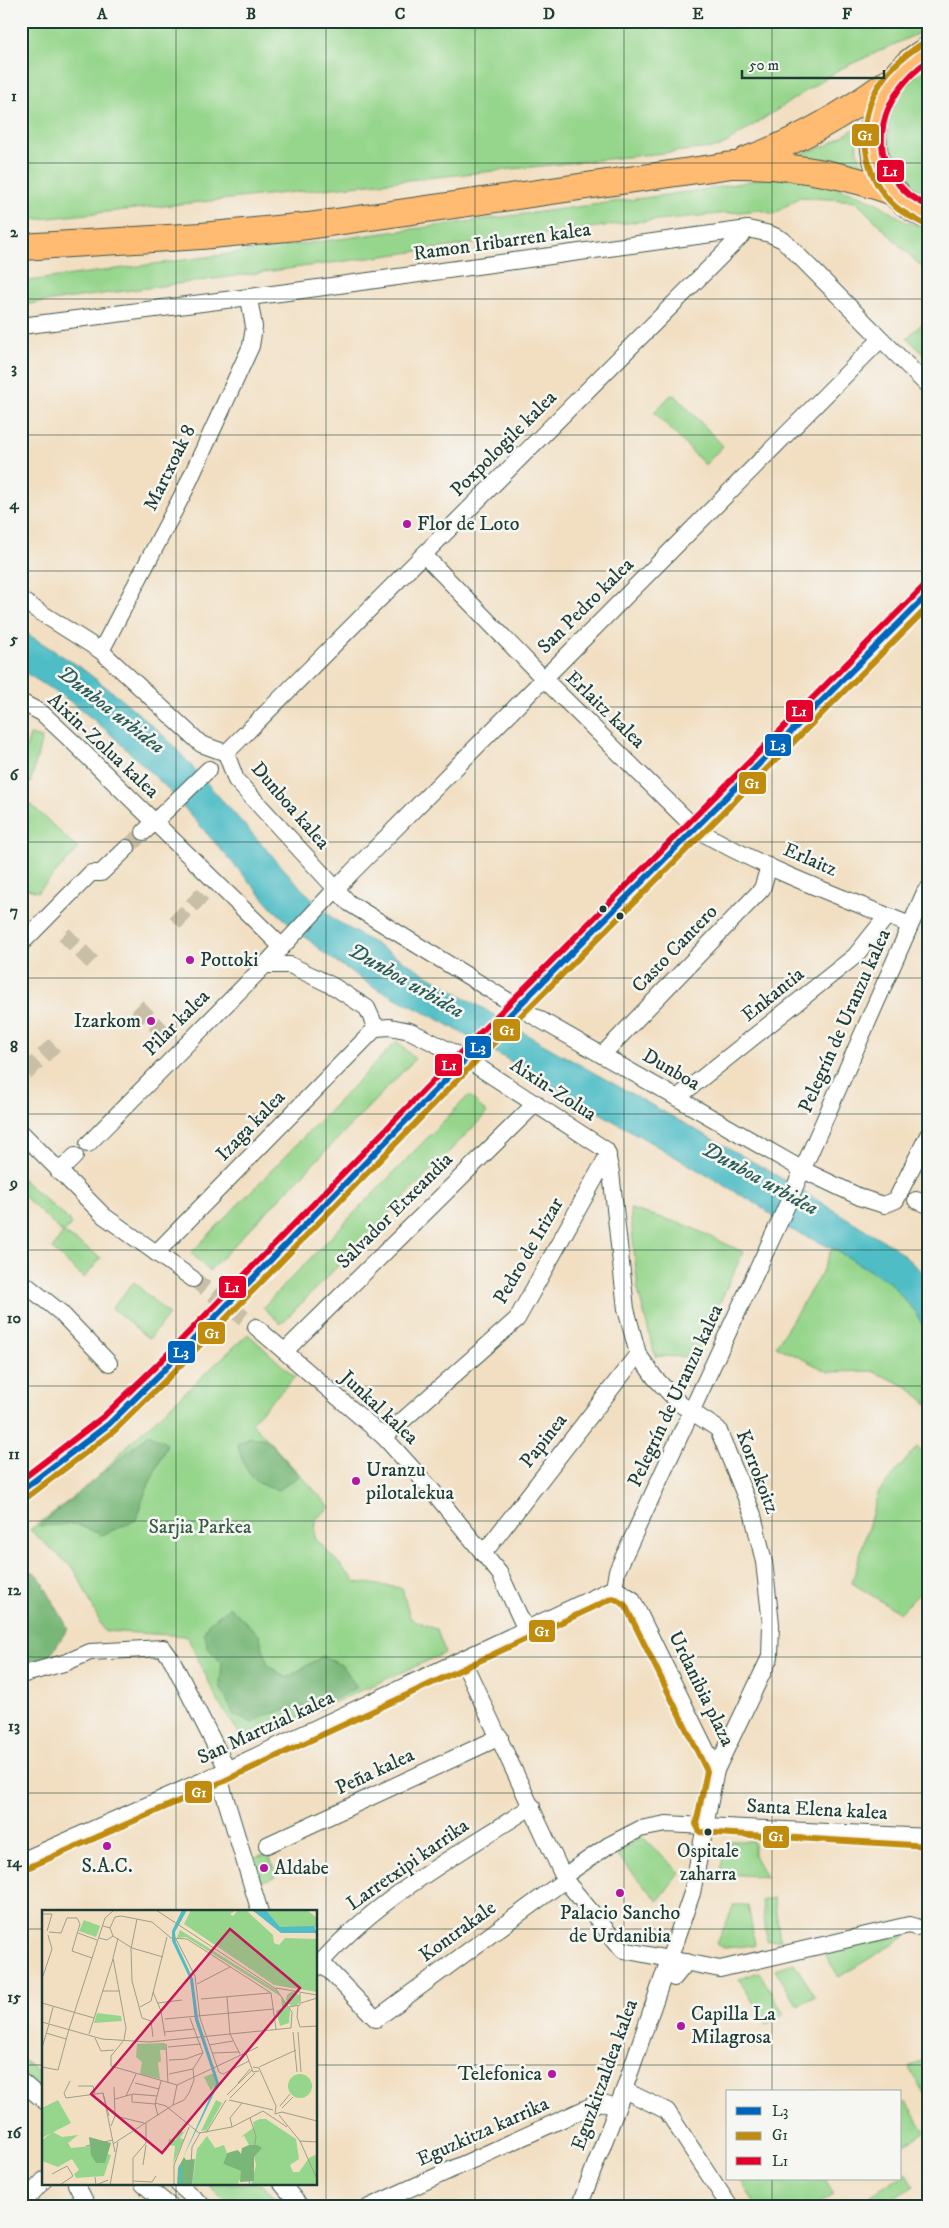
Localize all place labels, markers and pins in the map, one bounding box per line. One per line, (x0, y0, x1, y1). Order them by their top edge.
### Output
place label: Flor de Loto (417, 512, 519, 537)
marker: Flor de Loto (401, 518, 413, 530)
unlabelled marker (598, 904, 608, 914)
unlabelled marker (615, 911, 625, 921)
place label: Pottoki (200, 948, 259, 973)
marker: Pottoki (184, 954, 196, 966)
place label: Izarkom (74, 1009, 141, 1034)
marker: Izarkom (145, 1015, 157, 1027)
place label: Uranzu pilotalekua (365, 1458, 454, 1506)
marker: Uranzu pilotalekua (350, 1475, 362, 1487)
marker: Ospitale zaharra (703, 1827, 713, 1837)
marker: S.A.C. (101, 1840, 113, 1852)
place label: Ospitale zaharra (677, 1840, 739, 1886)
place label: S.A.C. (81, 1854, 133, 1879)
place label: Aldabe (274, 1856, 329, 1881)
marker: Aldabe (258, 1862, 270, 1874)
marker: Palacio Sancho de Urdanibia (614, 1887, 626, 1899)
place label: Palacio Sancho de Urdanibia (560, 1901, 680, 1949)
place label: Capilla La Milagrosa (691, 2002, 776, 2050)
marker: Capilla La Milagrosa (675, 2020, 687, 2032)
place label: Telefonica (458, 2062, 542, 2087)
marker: Telefonica (546, 2068, 558, 2080)

